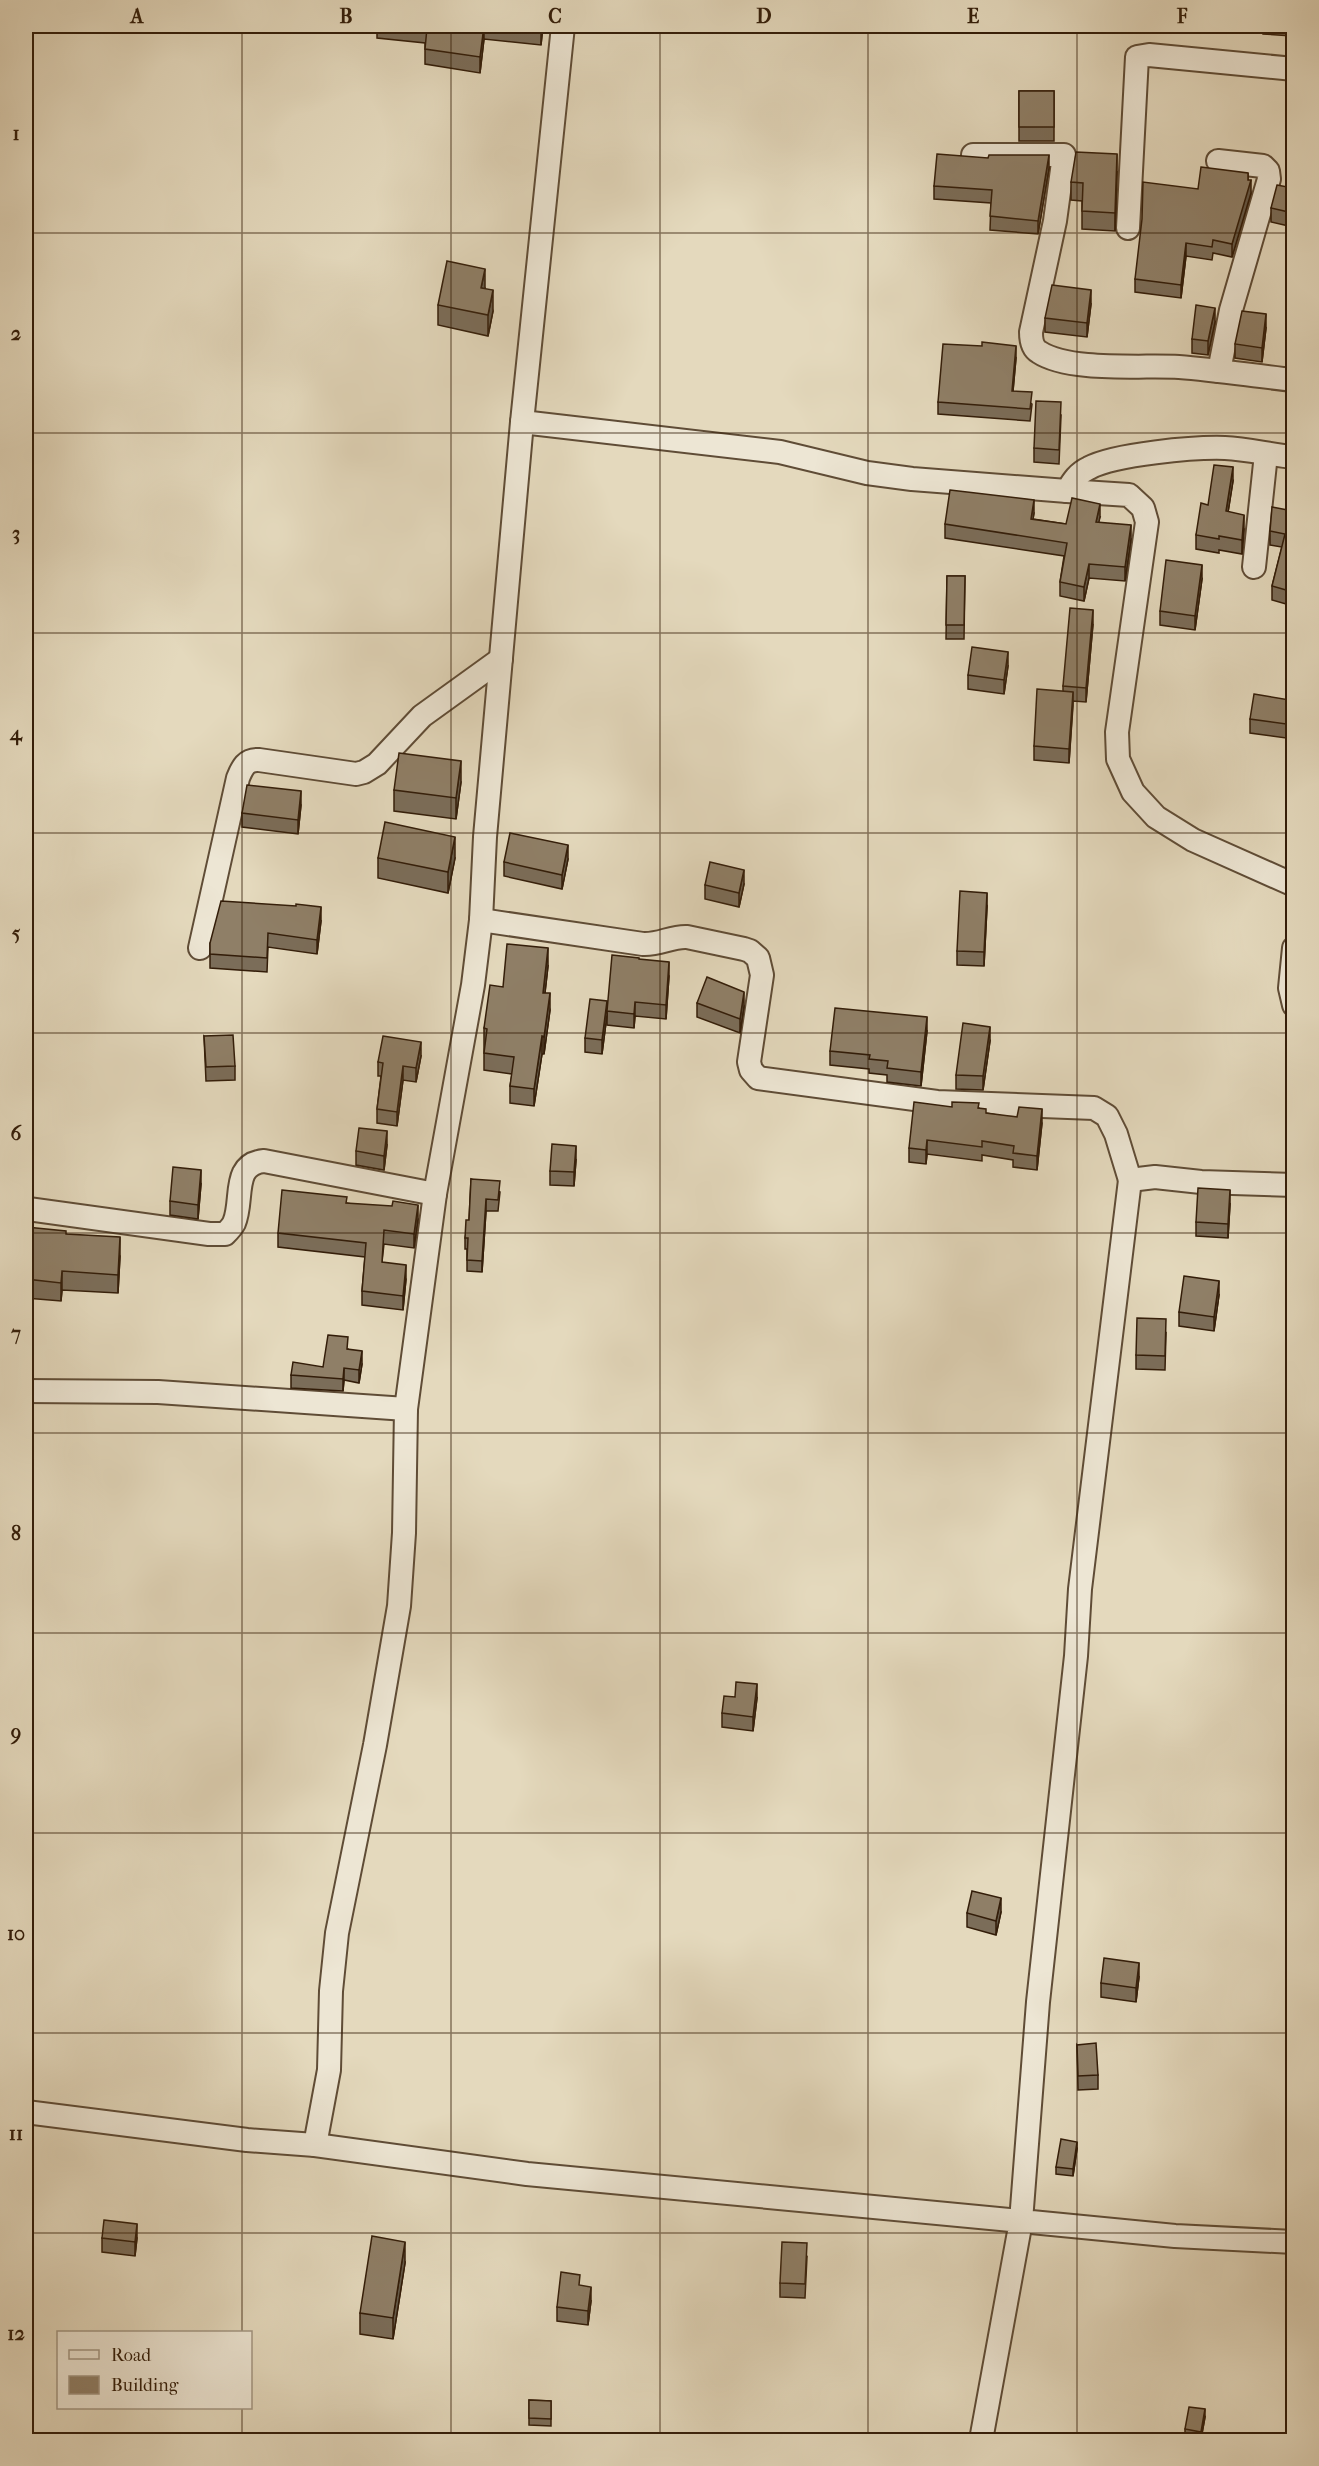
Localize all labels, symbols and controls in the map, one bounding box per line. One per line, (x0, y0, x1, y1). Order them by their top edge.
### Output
text: A (129, 5, 145, 28)
text: B (339, 5, 353, 28)
text: C (548, 5, 562, 28)
text: D (756, 5, 772, 28)
text: E (967, 5, 979, 28)
text: F (1176, 5, 1188, 28)
text: 1 (12, 122, 20, 145)
text: 2 (11, 322, 21, 345)
text: 3 (12, 522, 20, 545)
text: 4 (9, 722, 23, 746)
text: 5 (12, 922, 21, 945)
text: 6 (11, 1122, 23, 1145)
text: 7 (10, 1322, 21, 1345)
text: 8 (11, 1522, 21, 1545)
text: 9 (10, 1722, 21, 1745)
text: 10 (7, 1922, 25, 1945)
text: 11 (9, 2122, 23, 2145)
text: 12 (7, 2322, 25, 2345)
legend (57, 2331, 252, 2409)
text: Road (111, 2345, 151, 2366)
text: Building (111, 2375, 179, 2396)

